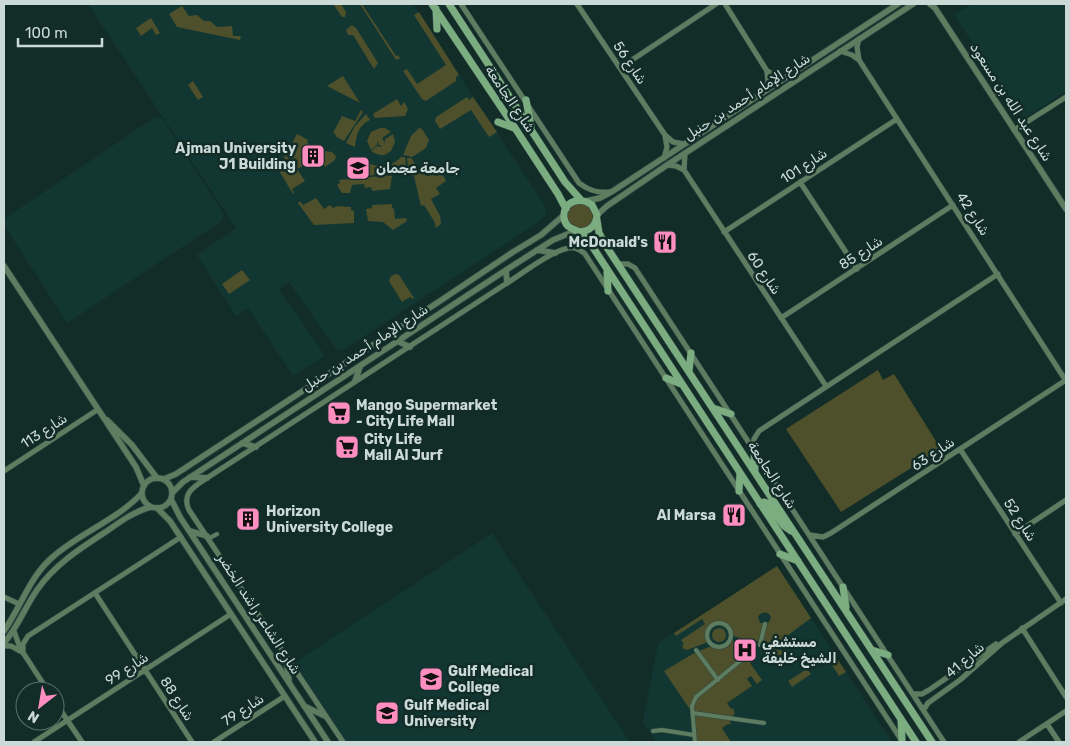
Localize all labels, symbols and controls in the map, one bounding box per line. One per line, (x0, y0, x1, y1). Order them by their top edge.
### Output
scale bar (18, 15, 101, 47)
text: 100 m (25, 24, 67, 42)
street label: شارع 56 (608, 38, 650, 89)
street label: شارع عبد الله بن مسعود (965, 39, 1056, 166)
street label: شارع الإمام أحمد بن حنبل (681, 50, 815, 146)
street label: شارع الجامعة (480, 62, 539, 137)
place label: Ajman University J1 Building (175, 140, 297, 173)
building icon: Ajman University J1 Building (300, 143, 326, 169)
street label: شارع 101 (777, 145, 832, 189)
school or university icon: جامعة عجمان (345, 155, 371, 181)
place label: جامعة عجمان (376, 160, 460, 177)
street label: شارع 42 (951, 189, 993, 240)
restaurant icon: McDonald's (652, 229, 678, 255)
street label: شارع 85 (836, 233, 887, 275)
place label: McDonald's (569, 234, 648, 251)
street label: شارع 60 (742, 248, 785, 299)
street label: شارع الإمام أحمد بن حنبل (299, 301, 433, 397)
place label: Mango Supermarket - City Life Mall (356, 397, 498, 430)
supermarket icon: Mango Supermarket - City Life Mall (326, 400, 352, 426)
street label: شارع 113 (18, 410, 71, 454)
place label: City Life Mall Al Jurf (364, 431, 443, 464)
street label: شارع 63 (908, 433, 959, 476)
supermarket icon: City Life Mall Al Jurf (334, 434, 360, 460)
street label: شارع الجامعة (742, 438, 800, 513)
street label: شارع 52 (998, 495, 1040, 546)
restaurant icon: Al Marsa (721, 502, 747, 528)
place label: Horizon University College (266, 503, 393, 536)
building icon: Horizon University College (235, 506, 261, 532)
place label: Al Marsa (657, 507, 716, 524)
street label: شارع الشاعر راشد الخضر (211, 549, 305, 679)
place label: مستشفى الشيخ خليفة (762, 634, 837, 668)
hospital icon: مستشفى الشيخ خليفة (732, 637, 758, 663)
street label: شارع 41 (942, 638, 989, 683)
street label: شارع 99 (102, 649, 153, 691)
place label: Gulf Medical College (448, 663, 533, 696)
school or university icon: Gulf Medical College (418, 666, 444, 692)
street label: شارع 88 (155, 674, 198, 725)
north arrow (15, 681, 65, 731)
street label: شارع 79 (219, 690, 268, 732)
place label: Gulf Medical University (404, 697, 489, 730)
school or university icon: Gulf Medical University (374, 700, 400, 726)
text: N (25, 707, 42, 727)

